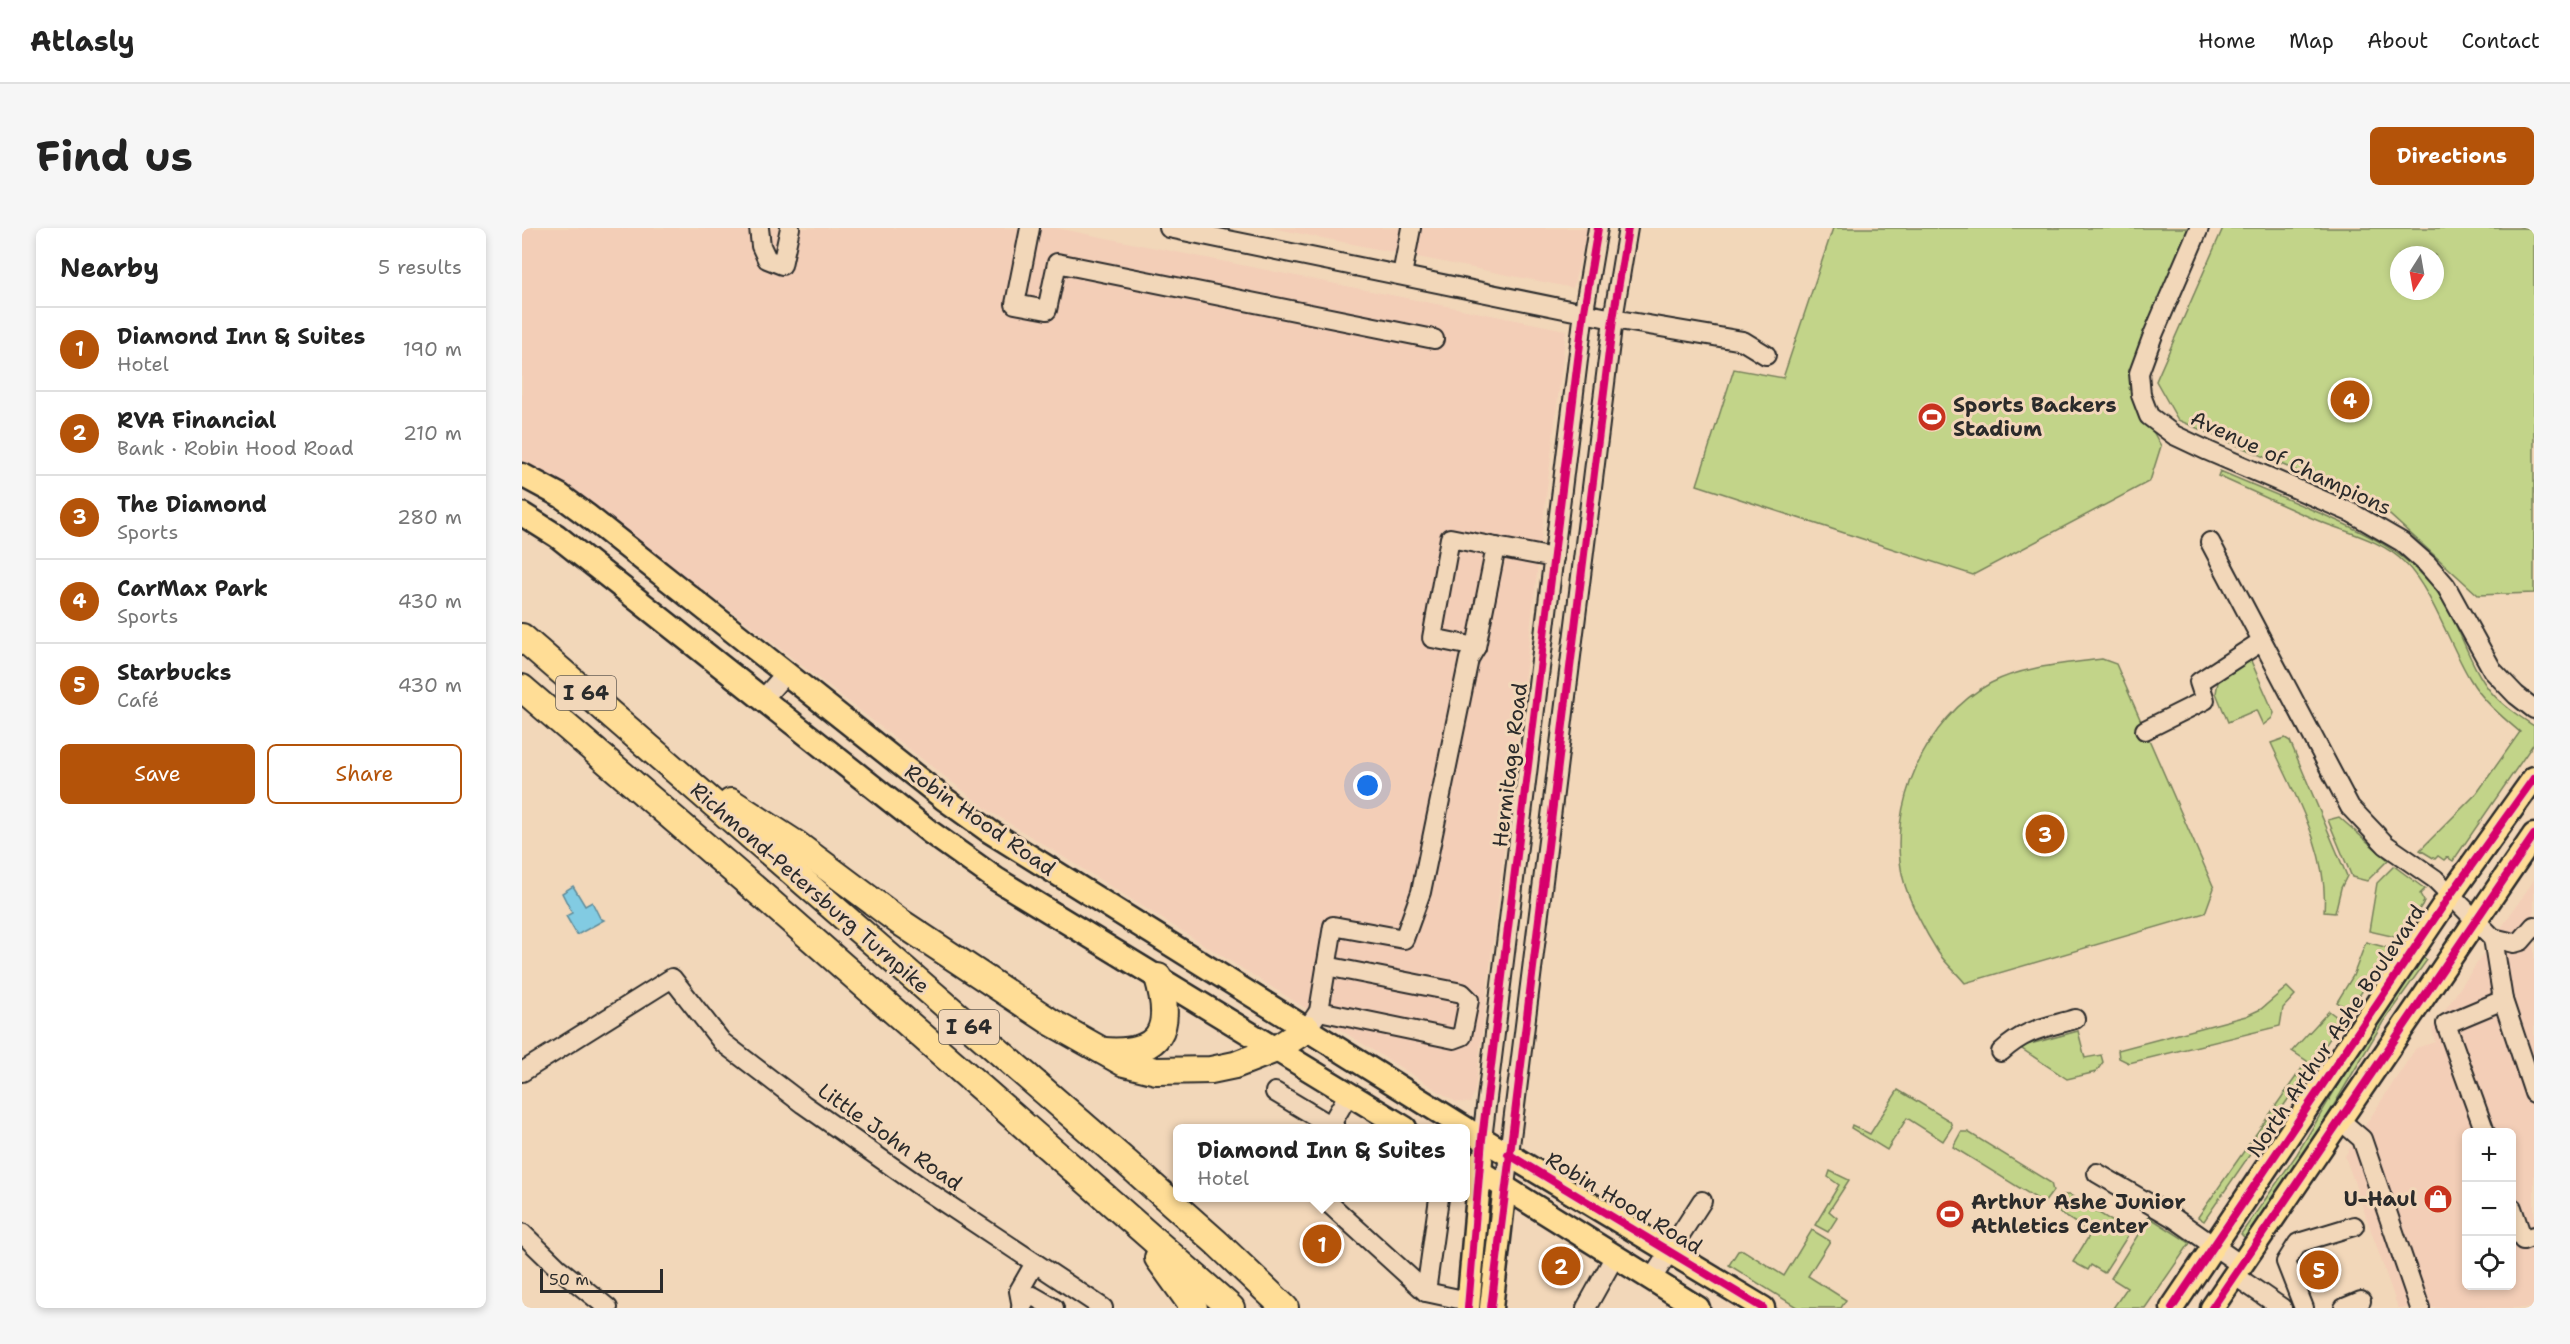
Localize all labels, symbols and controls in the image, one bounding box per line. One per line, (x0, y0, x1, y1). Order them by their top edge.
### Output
text: Atlasly (30, 22, 135, 60)
text: Home (2198, 27, 2256, 55)
text: Map (2289, 27, 2334, 55)
text: About (2367, 27, 2428, 55)
text: Contact (2461, 27, 2540, 55)
button: Directions (2370, 127, 2534, 185)
text: Find us (36, 128, 193, 184)
north arrow (2390, 246, 2444, 300)
text: Nearby (60, 250, 159, 285)
text: 5 results (378, 254, 462, 280)
text: Diamond Inn & Suites (117, 322, 365, 351)
text: 1 (75, 336, 84, 362)
text: 190 m (403, 336, 462, 362)
text: Hotel (117, 351, 169, 377)
pin: 4 (2330, 378, 2370, 423)
place label: Sports Backers Stadium (1953, 391, 2116, 443)
sports icon: Sports Backers Stadium (1916, 401, 1948, 433)
street label: Avenue of Champions (2186, 404, 2396, 522)
text: RVA Financial (117, 406, 276, 435)
text: 2 (73, 420, 87, 446)
text: 210 m (403, 420, 462, 446)
text: Bank · Robin Hood Road (117, 435, 354, 461)
text: The Diamond (117, 490, 267, 519)
text: 3 (73, 504, 87, 530)
text: 280 m (397, 504, 462, 530)
text: Sports (117, 519, 178, 545)
text: CarMax Park (117, 574, 268, 603)
text: 4 (73, 588, 87, 614)
text: 430 m (398, 588, 462, 614)
text: Sports (117, 603, 178, 629)
text: Starbucks (117, 658, 231, 687)
text: 5 (73, 672, 86, 698)
text: 430 m (398, 672, 462, 698)
road number: I 64 (556, 676, 616, 710)
street label: Hermitage Road (1486, 681, 1534, 849)
text: Café (117, 687, 159, 713)
button: Save (60, 744, 255, 804)
button: Share (267, 744, 462, 804)
street label: Robin Hood Road (899, 757, 1061, 883)
your location (1353, 771, 1382, 800)
street label: Richmond-Petersburg Turnpike (684, 776, 936, 1000)
pin: 3 (2026, 812, 2065, 856)
street label: North Arthur Ashe Boulevard (2241, 899, 2431, 1163)
road number: I 64 (939, 1010, 999, 1044)
street label: Little John Road (812, 1077, 968, 1197)
popup (1173, 1124, 1470, 1202)
map controls (2462, 1128, 2516, 1290)
button: + (2462, 1128, 2516, 1182)
text: Diamond Inn & Suites (1197, 1136, 1446, 1165)
street label: Robin Hood Road (1540, 1145, 1708, 1261)
text: Hotel (1197, 1165, 1249, 1191)
button: − (2462, 1182, 2516, 1236)
shop icon: U-Haul (2422, 1183, 2454, 1215)
place label: U-Haul (2343, 1185, 2417, 1213)
place label: Arthur Ashe Junior Athletics Center (1971, 1188, 2186, 1240)
sports icon: Arthur Ashe Junior Athletics Center (1934, 1198, 1966, 1230)
pin: 1 (1302, 1222, 1342, 1266)
button: locate (2462, 1236, 2516, 1290)
pin: 2 (1542, 1244, 1580, 1288)
pin: 5 (2300, 1248, 2338, 1292)
scale bar (540, 1266, 663, 1294)
text: 50 m (549, 1269, 589, 1290)

